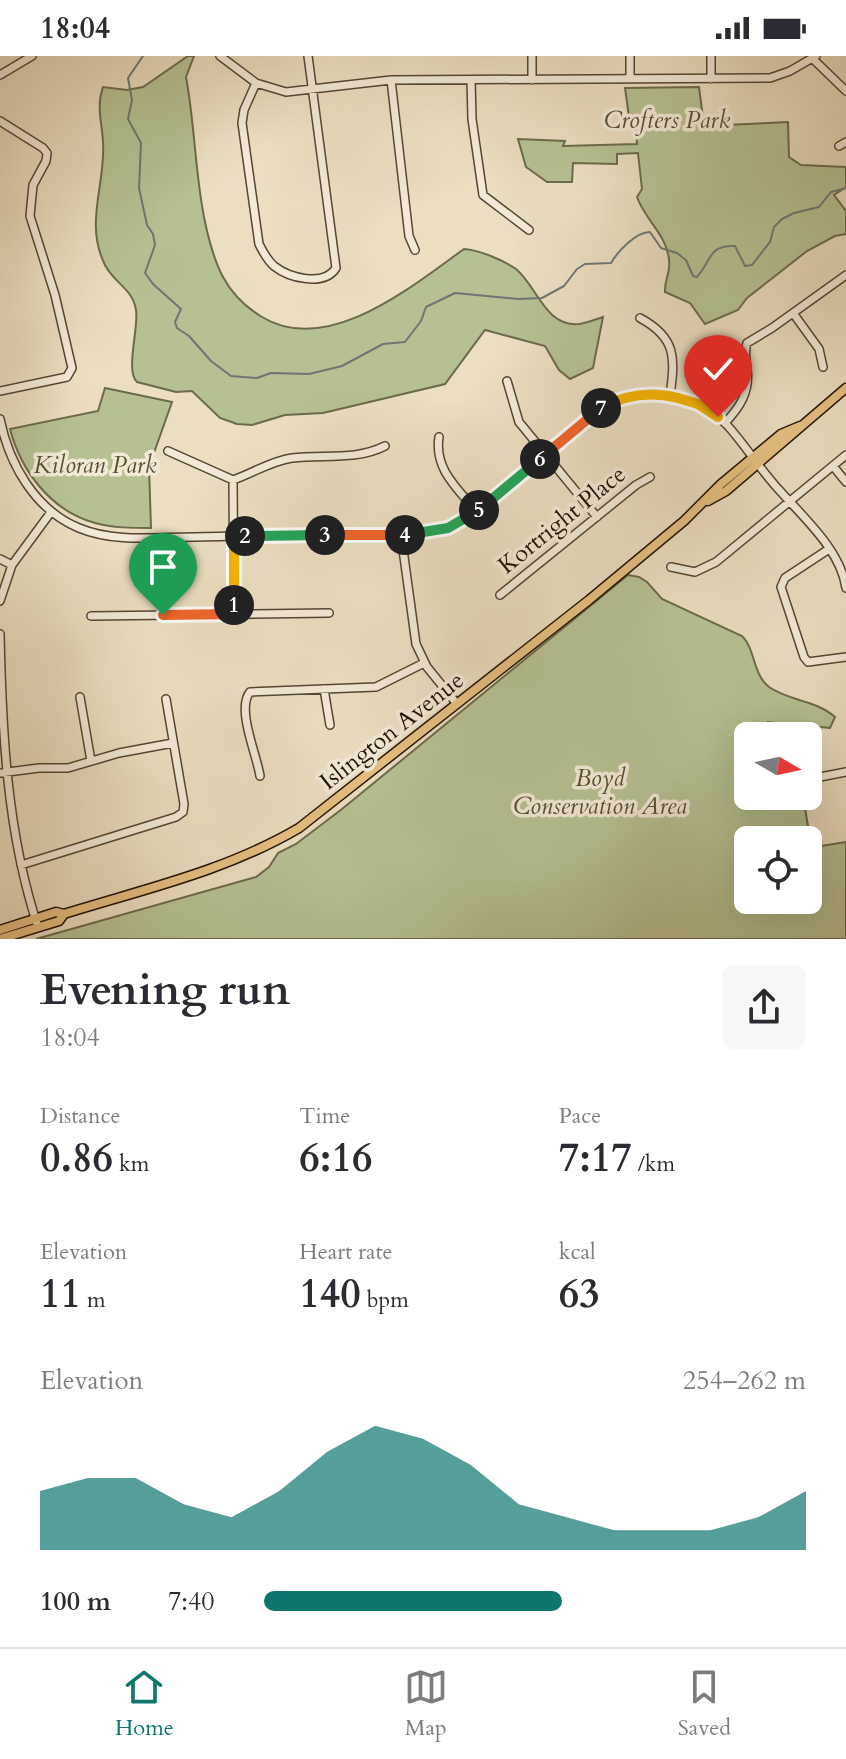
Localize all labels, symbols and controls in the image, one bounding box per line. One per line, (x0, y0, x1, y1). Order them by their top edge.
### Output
text: 18:04 (40, 8, 110, 49)
park label: Crofters Park (604, 104, 730, 137)
pin (684, 335, 752, 417)
icon: check (696, 347, 740, 391)
pin: 7 (581, 388, 621, 428)
text: 7 (595, 393, 607, 423)
pin: 6 (520, 439, 560, 479)
text: 6 (534, 444, 546, 474)
park label: Kiloran Park (33, 449, 157, 482)
street label: Kortright Place (491, 458, 633, 582)
pin: 5 (459, 490, 499, 530)
text: 5 (473, 495, 485, 525)
pin: 3 (305, 515, 345, 555)
pin: 4 (385, 515, 425, 555)
pin: 2 (225, 516, 265, 556)
text: 3 (319, 520, 331, 550)
text: 4 (399, 520, 411, 550)
text: 2 (239, 521, 251, 551)
pin (129, 533, 197, 615)
icon: arrive (141, 545, 185, 589)
pin: 1 (214, 585, 254, 625)
text: 1 (228, 590, 240, 620)
street label: Islington Avenue (313, 664, 471, 798)
north arrow (734, 722, 822, 810)
map controls (734, 722, 822, 914)
park label: Boyd Conservation Area (513, 762, 687, 823)
button: locate (734, 826, 822, 914)
text: Evening run (40, 960, 290, 1020)
button: share (722, 965, 806, 1049)
text: 18:04 (40, 1020, 100, 1055)
text: Distance (40, 1101, 120, 1131)
text: Time (299, 1101, 350, 1131)
text: Pace (559, 1101, 601, 1131)
text: 0.86 (40, 1131, 113, 1186)
text: 6:16 (299, 1131, 372, 1186)
text: 7:17 (559, 1131, 632, 1186)
text: km (113, 1149, 149, 1179)
text: /km (632, 1149, 675, 1179)
text: Elevation (40, 1237, 127, 1267)
text: Heart rate (299, 1237, 393, 1267)
text: kcal (559, 1237, 596, 1267)
text: 11 (40, 1267, 81, 1322)
text: 140 (299, 1267, 361, 1322)
text: 63 (559, 1267, 600, 1322)
text: m (81, 1285, 106, 1315)
text: bpm (361, 1285, 409, 1315)
text: Elevation (40, 1363, 143, 1398)
text: 254–262 m (683, 1363, 806, 1398)
text: 100 m (40, 1584, 111, 1619)
text: 7:40 (168, 1584, 215, 1619)
tab: Home (115, 1665, 174, 1743)
tab: Map (404, 1665, 448, 1743)
tab: Saved (678, 1665, 731, 1743)

